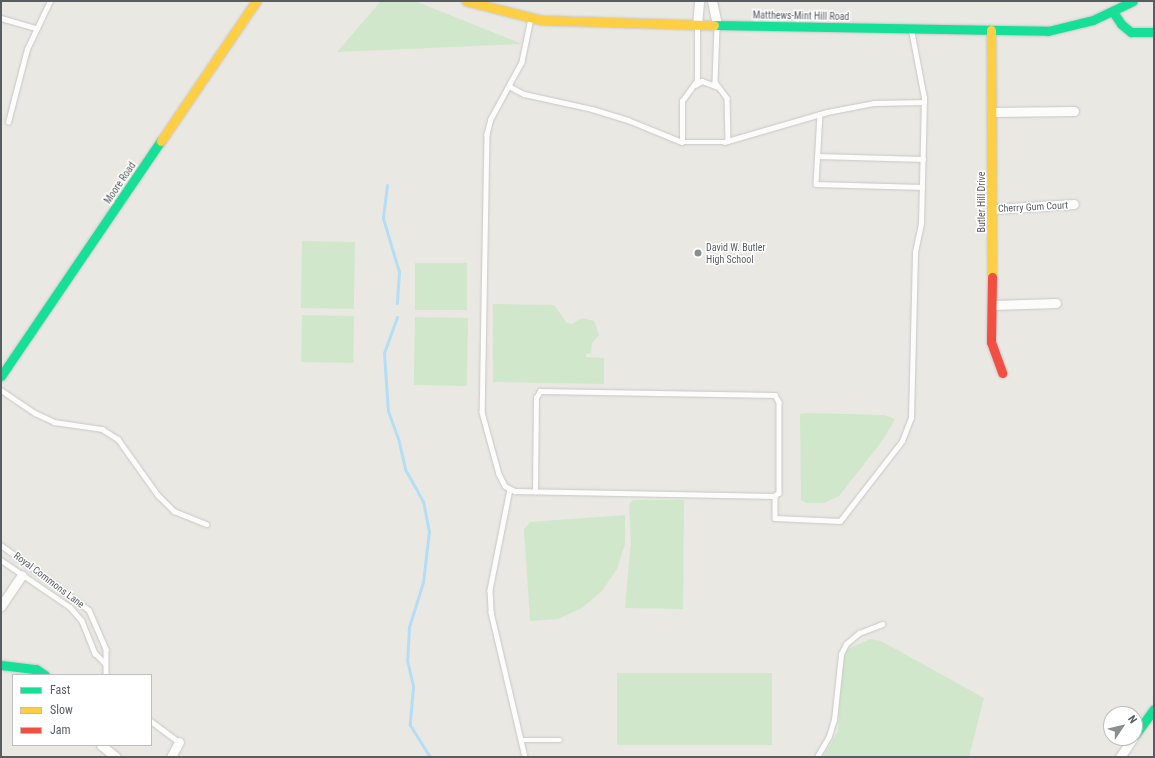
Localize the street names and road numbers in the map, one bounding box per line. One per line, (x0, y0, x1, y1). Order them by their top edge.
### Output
street label: Matthews-Mint Hill Road (753, 9, 849, 23)
street label: Moore Road (102, 160, 138, 206)
street label: Butler Hill Drive (976, 172, 988, 232)
street label: Cherry Gum Court (998, 199, 1068, 215)
street label: Royal Commons Lane (11, 550, 87, 610)

